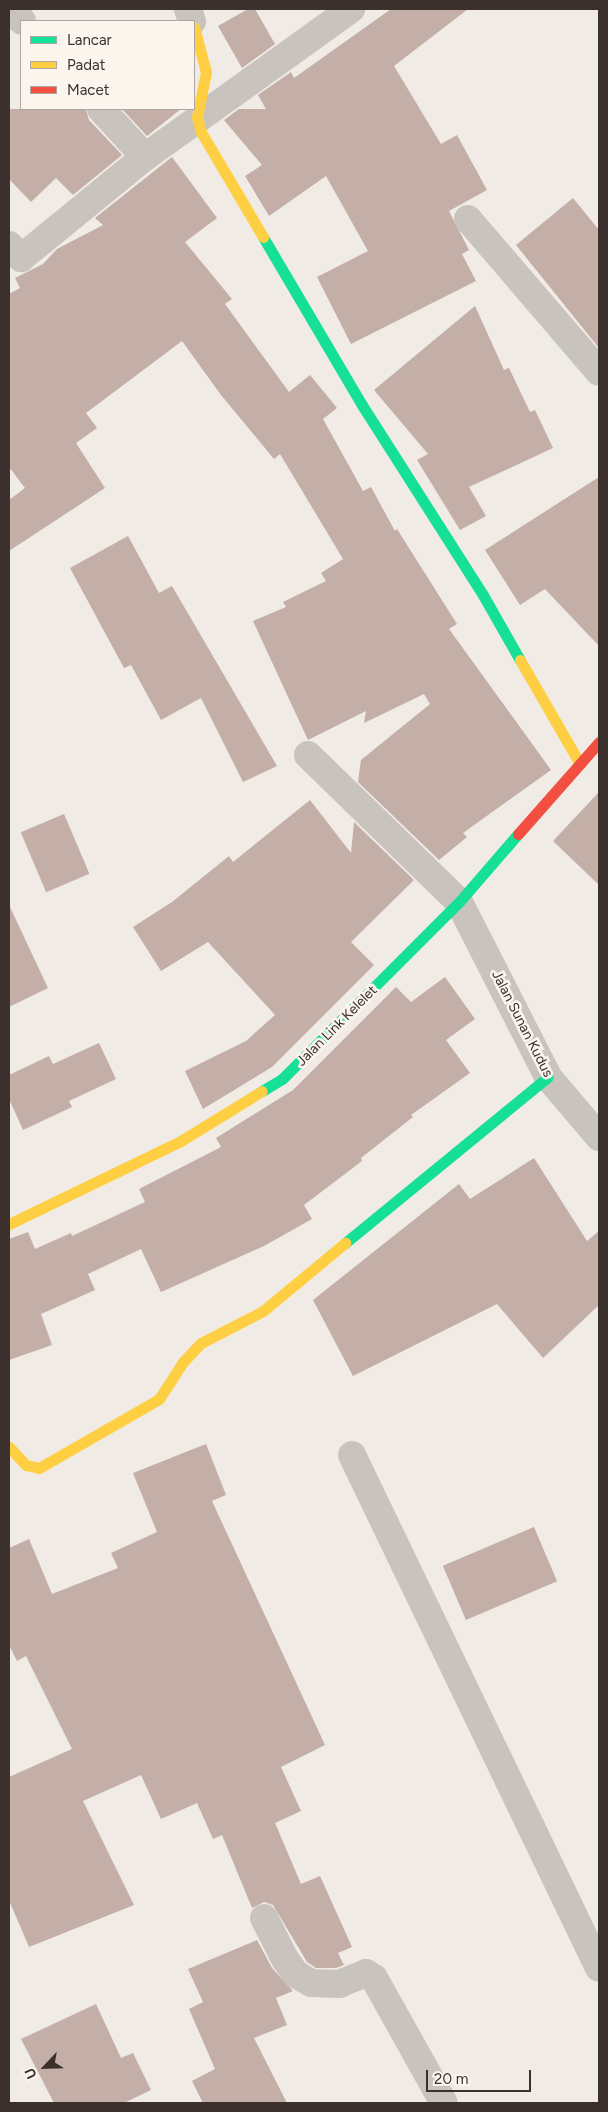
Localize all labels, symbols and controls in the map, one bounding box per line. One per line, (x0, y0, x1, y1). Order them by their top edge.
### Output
legend (20, 20, 195, 110)
text: Lancar (67, 31, 112, 49)
text: Padat (67, 56, 105, 74)
text: Macet (67, 81, 109, 99)
street label: Jalan Sunan Kudus (488, 968, 556, 1080)
street label: Jalan Link Kelelet (293, 982, 381, 1070)
north arrow (20, 2042, 70, 2092)
scale bar (428, 2060, 533, 2092)
text: U (21, 2065, 41, 2081)
text: 20 m (434, 2070, 468, 2088)

